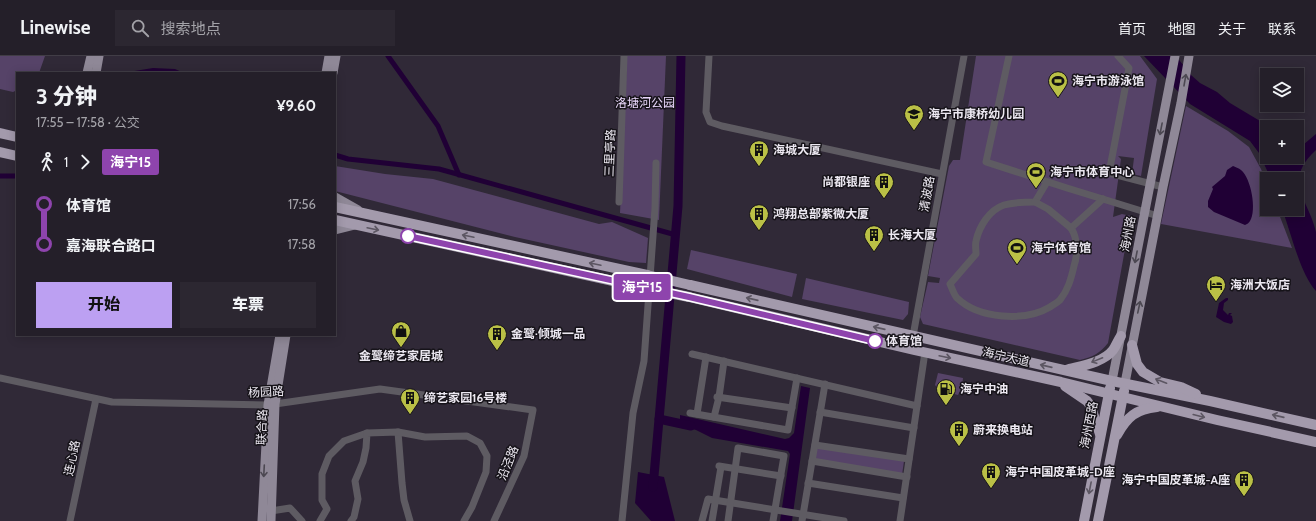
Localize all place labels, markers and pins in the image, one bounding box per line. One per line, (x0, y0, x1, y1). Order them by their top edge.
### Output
sports icon: 海宁市游泳馆 (1047, 70, 1069, 98)
place label: 海宁市游泳馆 (1072, 73, 1144, 88)
school or university icon: 海宁市康桥幼儿园 (903, 103, 925, 131)
place label: 海宁市康桥幼儿园 (928, 106, 1024, 121)
building icon: 海城大厦 (748, 139, 770, 167)
place label: 海城大厦 (773, 142, 821, 157)
sports icon: 海宁市体育中心 (1025, 161, 1047, 189)
place label: 海宁市体育中心 (1050, 164, 1134, 179)
building icon: 尚都银座 (873, 171, 895, 199)
place label: 尚都银座 (822, 174, 870, 189)
building icon: 鸿翔总部紫微大厦 (748, 203, 770, 231)
place label: 鸿翔总部紫微大厦 (773, 206, 869, 221)
building icon: 长海大厦 (863, 224, 885, 252)
place label: 长海大厦 (888, 227, 936, 242)
unlabelled marker (400, 228, 416, 244)
sports icon: 海宁体育馆 (1006, 237, 1028, 265)
place label: 海宁体育馆 (1031, 240, 1091, 255)
hotel icon: 海洲大饭店 (1205, 274, 1227, 302)
place label: 海洲大饭店 (1230, 277, 1290, 292)
shop icon: 金鹭缔艺家居城 (390, 320, 412, 348)
building icon: 金鹭·倾城一品 (486, 323, 508, 351)
place label: 金鹭·倾城一品 (511, 326, 586, 341)
marker: 体育馆 (867, 333, 883, 349)
place label: 体育馆 (886, 333, 922, 348)
place label: 金鹭缔艺家居城 (359, 348, 443, 363)
fuel station icon: 海宁中油 (935, 378, 957, 406)
place label: 海宁中油 (960, 381, 1008, 396)
building icon: 缔艺家园16号楼 (399, 387, 421, 415)
place label: 缔艺家园16号楼 (424, 390, 507, 405)
building icon: 蔚来换电站 (948, 419, 970, 447)
place label: 蔚来换电站 (973, 422, 1033, 437)
building icon: 海宁中国皮革城-D座 (980, 461, 1002, 489)
place label: 海宁中国皮革城-D座 (1005, 464, 1115, 479)
building icon: 海宁中国皮革城-A座 (1233, 469, 1255, 497)
place label: 海宁中国皮革城-A座 (1121, 472, 1230, 487)

